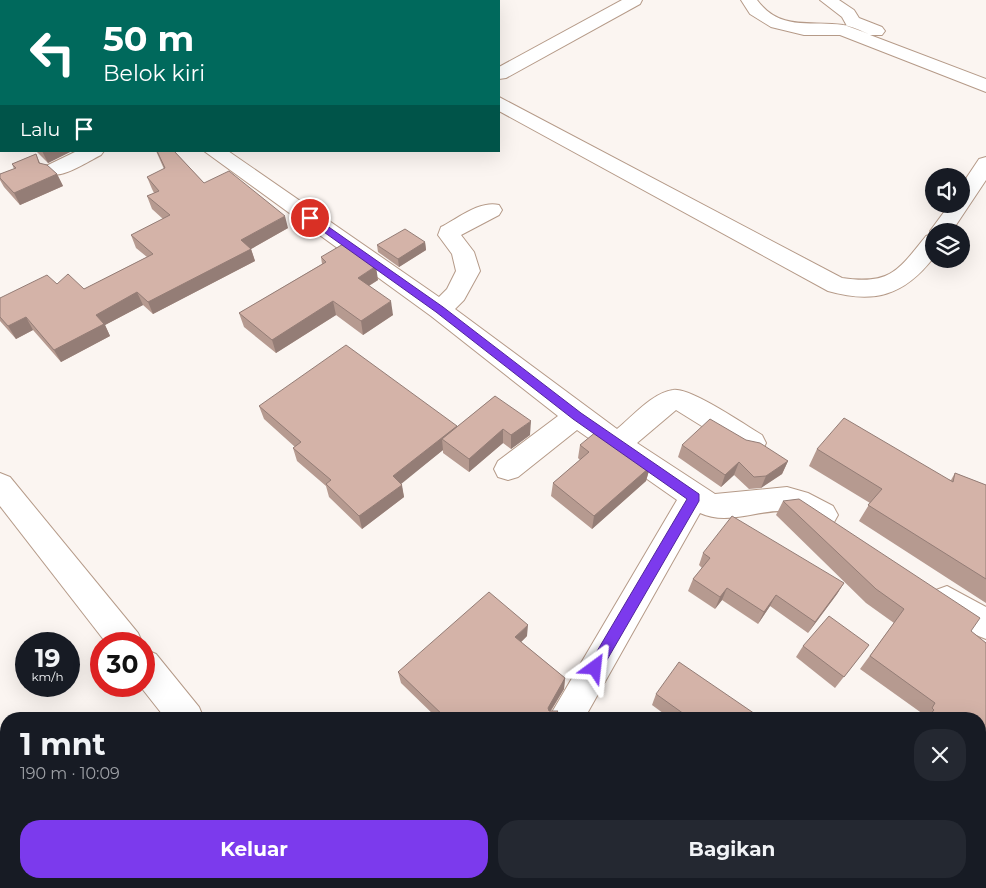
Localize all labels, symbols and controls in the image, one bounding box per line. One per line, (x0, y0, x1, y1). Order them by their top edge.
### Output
text: 50 m (103, 17, 194, 60)
icon: left (20, 20, 85, 85)
text: Belok kiri (103, 60, 205, 87)
icon: arrive (70, 115, 98, 143)
text: Lalu (20, 118, 60, 141)
map controls (925, 168, 970, 268)
button: sound (925, 168, 970, 213)
pin (289, 197, 331, 239)
icon: arrive (296, 204, 324, 232)
button: layers (925, 223, 970, 268)
speed limit sign: 30 (90, 632, 155, 697)
position arrow (568, 641, 620, 693)
text: 19 (35, 643, 60, 673)
text: km/h (31, 669, 64, 684)
text: 1 mnt (20, 726, 106, 763)
button: close (914, 729, 966, 781)
text: 190 m · 10:09 (20, 764, 120, 783)
button: Keluar (20, 820, 488, 878)
button: Bagikan (498, 820, 966, 878)

